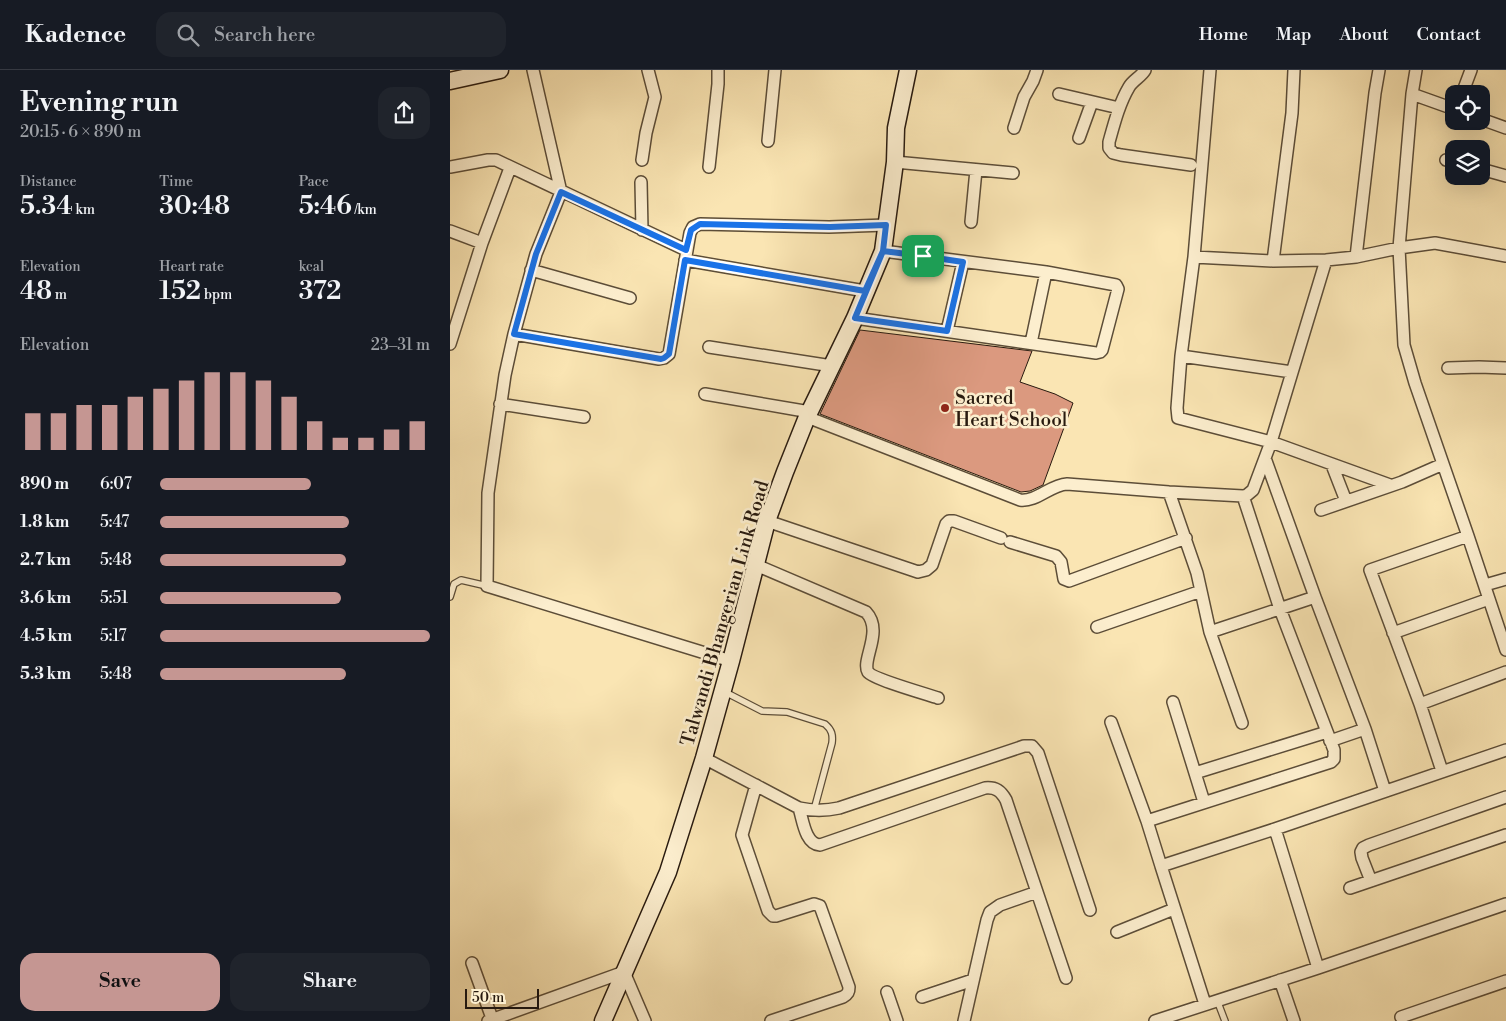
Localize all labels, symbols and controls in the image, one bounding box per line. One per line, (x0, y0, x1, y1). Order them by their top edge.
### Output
search box (156, 12, 506, 57)
text: Kadence (25, 20, 126, 50)
icon: search (174, 21, 202, 49)
text: Search here (214, 23, 315, 47)
text: Home (1199, 23, 1248, 46)
text: Map (1276, 23, 1312, 46)
text: About (1340, 23, 1389, 46)
text: Contact (1417, 23, 1481, 46)
text: Evening run (20, 85, 179, 120)
map controls (1445, 85, 1490, 185)
button: locate (1445, 85, 1490, 130)
button: share (378, 87, 430, 139)
text: 20:15 · 6 × 890 m (20, 122, 141, 142)
button: layers (1445, 140, 1490, 185)
text: Distance (20, 173, 77, 191)
text: Time (159, 173, 193, 191)
text: Pace (299, 173, 329, 191)
text: 5.34 (20, 191, 73, 222)
text: 30:48 (159, 191, 230, 222)
text: 5:46 (299, 191, 352, 222)
text: km (73, 201, 95, 219)
text: /km (352, 201, 377, 219)
pin (902, 235, 944, 277)
icon: arrive (909, 242, 937, 270)
text: Elevation (20, 258, 81, 276)
text: Heart rate (159, 258, 224, 276)
text: kcal (299, 258, 324, 276)
text: 48 (20, 276, 52, 307)
text: 152 (159, 276, 201, 307)
text: 372 (299, 276, 342, 307)
text: m (52, 286, 67, 304)
text: bpm (201, 286, 232, 304)
text: Elevation (20, 335, 89, 355)
text: 23–31 m (371, 335, 430, 355)
place label: Sacred Heart School (955, 386, 1068, 432)
marker: Sacred Heart School (939, 402, 951, 414)
text: 890 m (20, 474, 69, 494)
text: 6:07 (100, 474, 132, 494)
street label: Talwandi Bhangerian Link Road (675, 478, 774, 749)
text: 1.8 km (20, 512, 69, 532)
text: 5:47 (100, 512, 129, 532)
text: 2.7 km (20, 550, 71, 570)
text: 5:48 (100, 550, 132, 570)
text: 3.6 km (20, 588, 71, 608)
text: 5:51 (100, 588, 128, 608)
text: 4.5 km (20, 626, 72, 646)
text: 5:17 (100, 626, 127, 646)
text: 5.3 km (20, 664, 71, 684)
text: 5:48 (100, 664, 132, 684)
button: Save (20, 953, 220, 1011)
button: Share (230, 953, 430, 1011)
scale bar (465, 986, 539, 1009)
text: 50 m (472, 989, 504, 1007)

